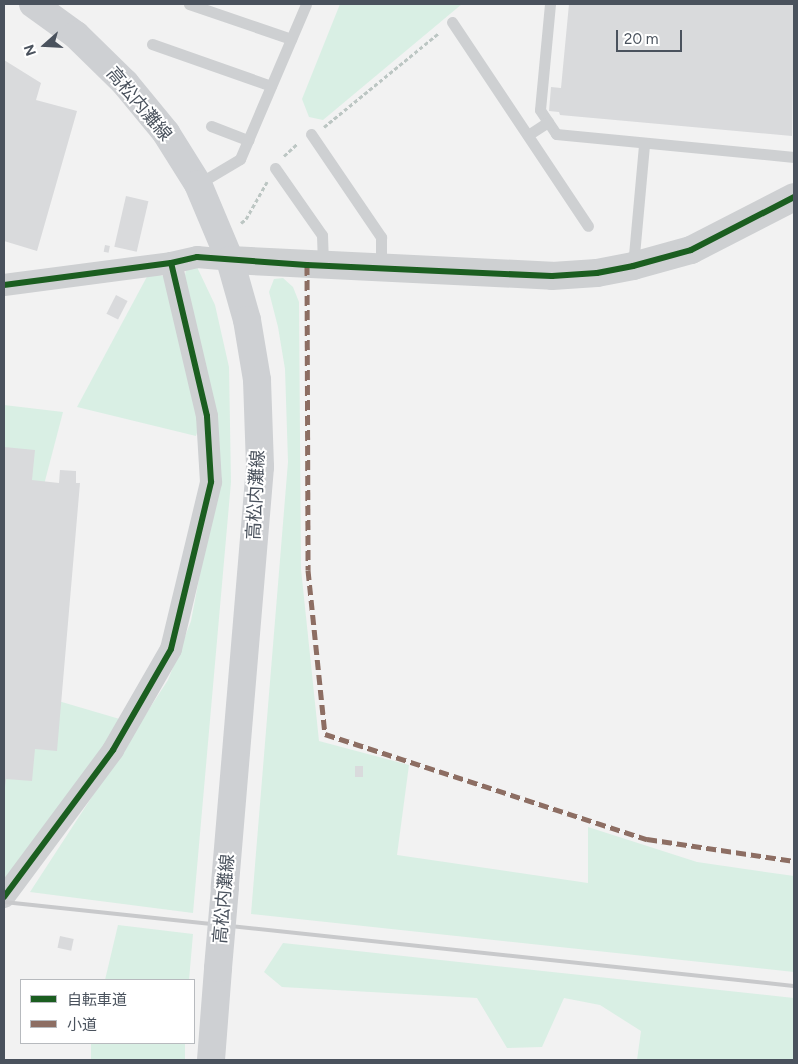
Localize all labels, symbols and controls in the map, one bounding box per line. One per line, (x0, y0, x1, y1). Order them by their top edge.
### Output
north arrow (20, 20, 70, 70)
scale bar (618, 20, 684, 52)
text: 20 m (624, 30, 658, 48)
text: N (21, 42, 40, 58)
street label: 高松内灘線 (102, 63, 176, 145)
street label: 高松内灘線 (243, 449, 269, 541)
street label: 高松内灘線 (209, 853, 239, 945)
legend (20, 979, 195, 1044)
text: 自転車道 (67, 991, 127, 1009)
text: 小道 (67, 1016, 97, 1034)

